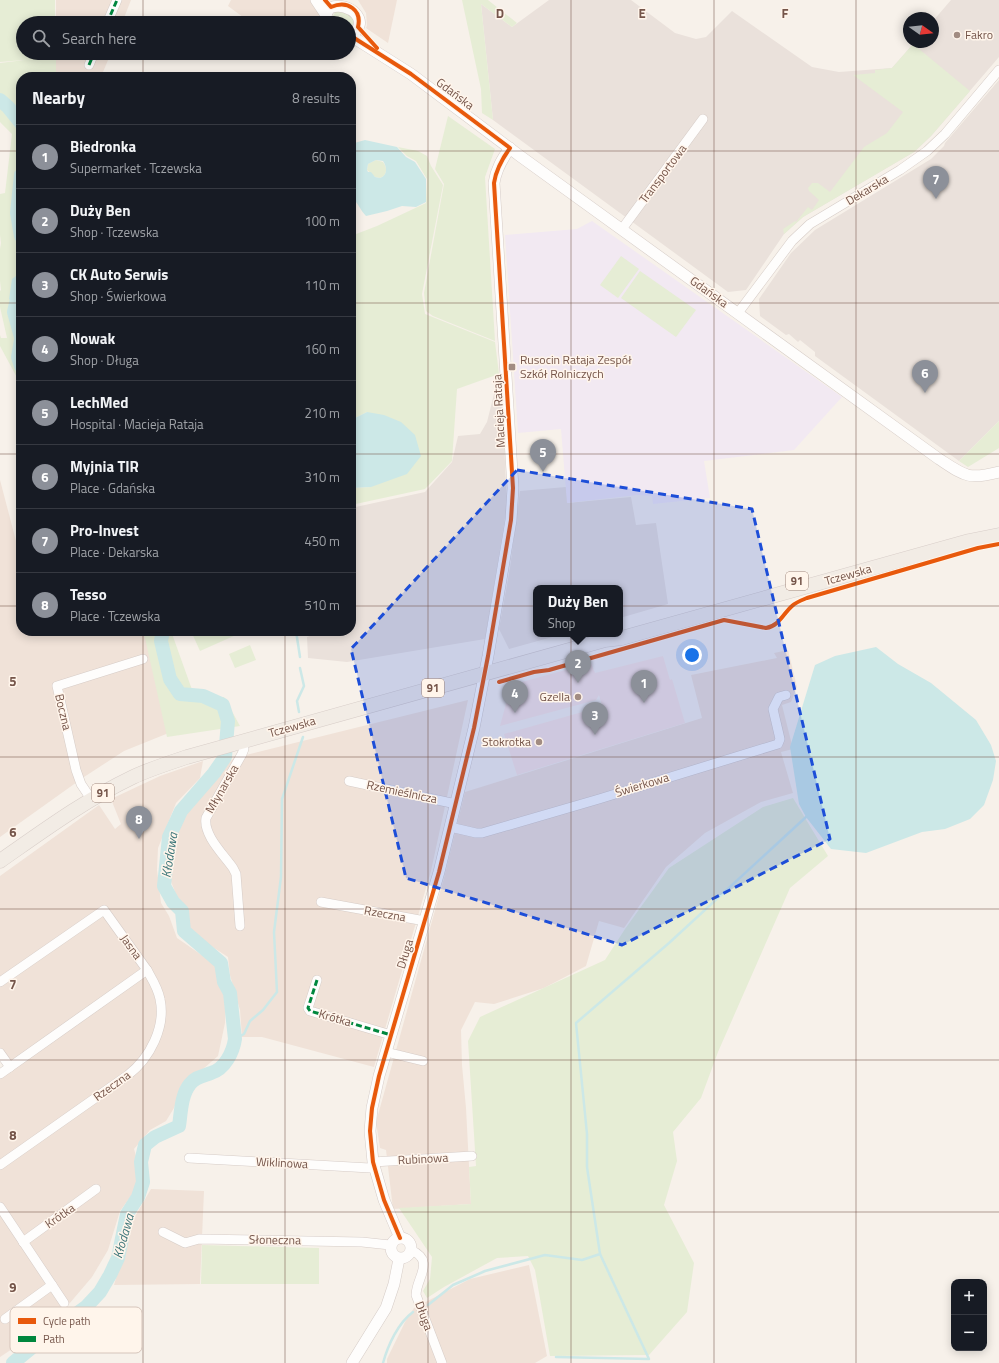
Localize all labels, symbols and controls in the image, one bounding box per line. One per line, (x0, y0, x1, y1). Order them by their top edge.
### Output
text: D (496, 3, 504, 23)
text: E (638, 3, 646, 23)
text: F (782, 3, 789, 23)
north arrow (903, 12, 939, 48)
search box (16, 16, 356, 60)
place label: Fakro (965, 25, 993, 44)
icon: search (30, 27, 52, 49)
text: Search here (62, 27, 136, 50)
marker: Fakro (952, 30, 962, 40)
street label: Gdańska (432, 73, 478, 114)
text: Nearby (32, 85, 85, 111)
text: 8 results (292, 88, 340, 108)
text: Biedronka (70, 135, 136, 158)
street label: Transportowa (634, 140, 691, 207)
text: 1 (41, 147, 49, 167)
text: 60 m (312, 147, 340, 167)
text: Supermarket · Tczewska (70, 158, 202, 178)
pin: 7 (923, 166, 949, 199)
street label: Dekarska (842, 169, 892, 210)
text: Duży Ben (70, 199, 131, 222)
text: 2 (41, 211, 49, 231)
text: 100 m (304, 211, 340, 231)
text: Shop · Tczewska (70, 222, 159, 242)
text: CK Auto Serwis (70, 263, 168, 286)
street label: Gdańska (686, 271, 732, 312)
text: 3 (41, 275, 49, 295)
text: 110 m (304, 275, 340, 295)
text: Shop · Świerkowa (70, 286, 166, 306)
text: Nowak (70, 327, 115, 350)
text: 4 (41, 339, 49, 359)
text: 160 m (304, 339, 340, 359)
text: Shop · Długa (70, 350, 139, 370)
place label: Rusocin Rataja Zespół Szkół Rolniczych (520, 350, 632, 383)
pin: 6 (912, 360, 938, 393)
marker: Rusocin Rataja Zespół Szkół Rolniczych (507, 362, 517, 372)
street label: Macieja Rataja (487, 374, 510, 448)
text: LechMed (70, 391, 128, 414)
text: 5 (41, 403, 49, 423)
text: 210 m (304, 403, 340, 423)
text: Hospital · Macieja Rataja (70, 414, 204, 434)
pin: 5 (530, 439, 556, 472)
text: Myjnia TIR (70, 455, 139, 478)
text: 6 (41, 467, 49, 487)
text: 310 m (304, 467, 340, 487)
text: Place · Gdańska (70, 478, 155, 498)
text: Pro-Invest (70, 519, 139, 542)
text: 7 (41, 531, 49, 551)
text: 450 m (304, 531, 340, 551)
text: Place · Dekarska (70, 542, 159, 562)
street label: Tczewska (822, 559, 874, 590)
road number: 91 (786, 572, 808, 590)
text: Tesso (70, 583, 107, 606)
popup (533, 585, 623, 637)
text: Duży Ben (548, 590, 608, 613)
text: 8 (41, 595, 49, 615)
text: 510 m (304, 595, 340, 615)
text: Place · Tczewska (70, 606, 160, 626)
text: Shop (548, 613, 575, 633)
your location (682, 645, 702, 665)
pin: 2 (565, 650, 591, 683)
pin: 1 (631, 670, 657, 703)
text: 5 (9, 671, 17, 691)
road number: 91 (422, 679, 444, 697)
pin: 4 (502, 680, 528, 713)
place label: Gzella (540, 687, 570, 706)
street label: Boczna (50, 692, 77, 732)
marker: Gzella (573, 692, 583, 702)
pin: 3 (582, 702, 608, 735)
street label: Tczewska (266, 711, 318, 742)
place label: Stokrotka (482, 732, 531, 751)
marker: Stokrotka (534, 737, 544, 747)
street label: Młynarska (200, 761, 243, 817)
street label: Świerkowa (613, 767, 671, 802)
street label: Rzemieślnicza (365, 775, 439, 808)
road number: 91 (92, 784, 114, 802)
pin: 8 (126, 806, 152, 839)
text: 6 (9, 822, 17, 842)
water label: Kłodawa (156, 829, 183, 879)
street label: Rzeczna (363, 901, 407, 927)
street label: Jasna (116, 930, 147, 963)
street label: Długa (391, 937, 418, 971)
text: 7 (9, 974, 17, 994)
street label: Krótka (317, 1004, 354, 1031)
street label: Rzeczna (89, 1066, 134, 1106)
text: 8 (9, 1125, 17, 1145)
street label: Rubinowa (397, 1148, 449, 1169)
street label: Wiklinowa (255, 1152, 309, 1173)
street label: Krótka (41, 1198, 79, 1233)
water label: Kłodawa (107, 1210, 139, 1261)
street label: Słoneczna (249, 1230, 301, 1249)
text: 9 (9, 1277, 17, 1297)
map controls (951, 1279, 987, 1351)
button: + (951, 1279, 987, 1315)
street label: Długa (410, 1298, 439, 1333)
legend (10, 1307, 142, 1353)
text: Cycle path (43, 1313, 91, 1329)
button: − (951, 1315, 987, 1351)
text: Path (43, 1331, 65, 1347)

